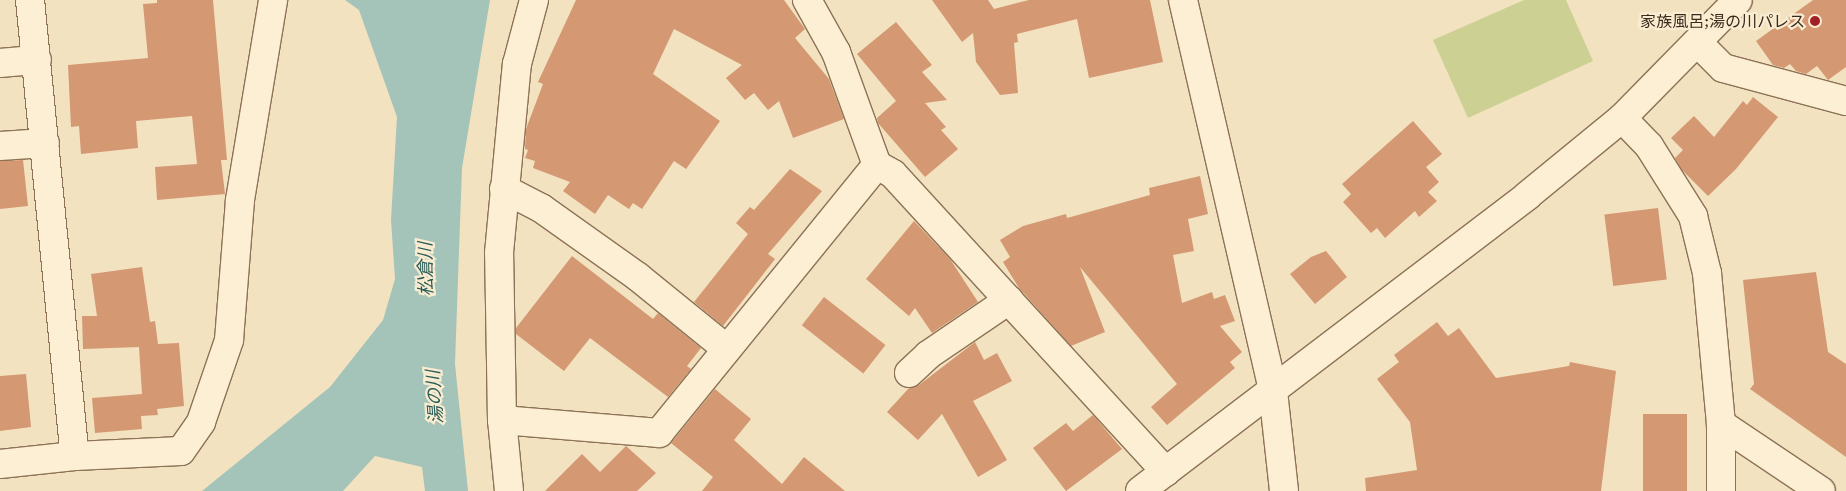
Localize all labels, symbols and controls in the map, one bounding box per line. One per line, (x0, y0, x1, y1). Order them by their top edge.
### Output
place label: 家族風呂;湯の川パレス (1640, 11, 1805, 31)
marker: 家族風呂;湯の川パレス (1809, 15, 1821, 27)
water label: 松倉川 (415, 242, 437, 296)
water label: 湯の川 (422, 369, 448, 425)

